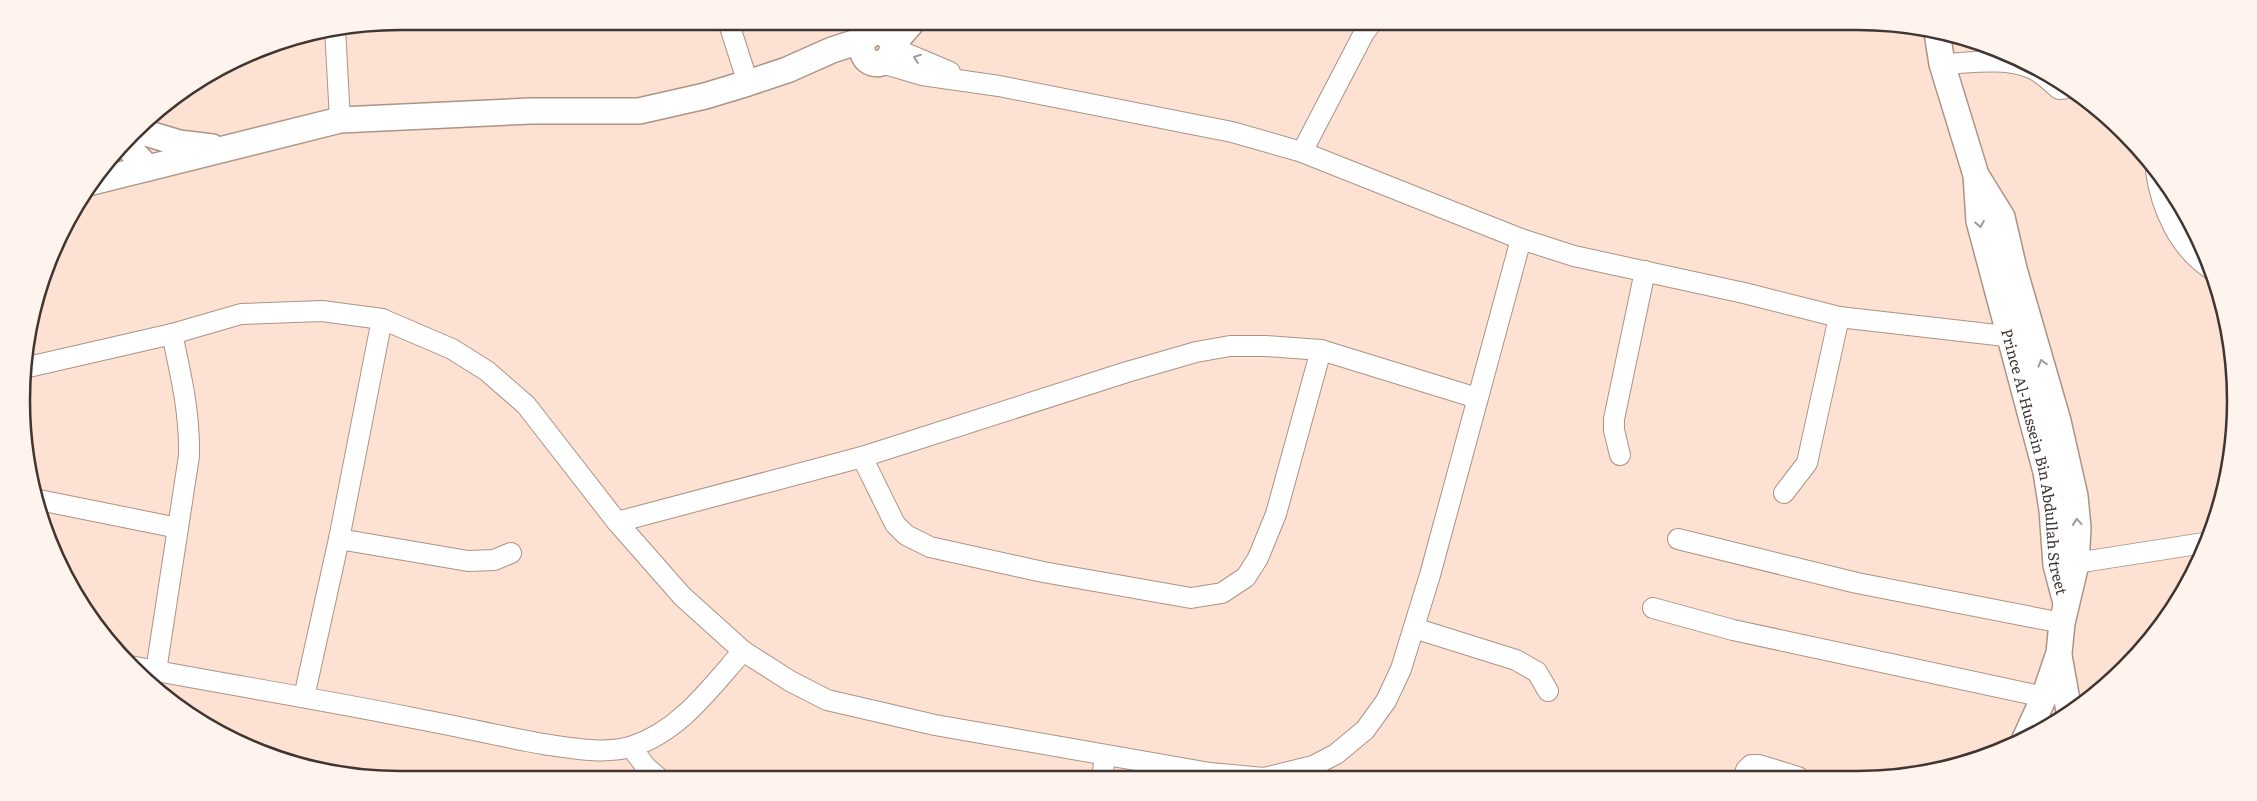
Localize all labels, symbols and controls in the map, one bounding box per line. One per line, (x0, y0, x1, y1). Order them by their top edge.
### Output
one-way arrow (913, 53, 922, 64)
one-way arrow (1974, 219, 1985, 228)
street label: Prince Al-Hussein Bin Abdullah Street (1997, 326, 2075, 597)
one-way arrow (2037, 360, 2047, 368)
one-way arrow (2072, 517, 2083, 525)

